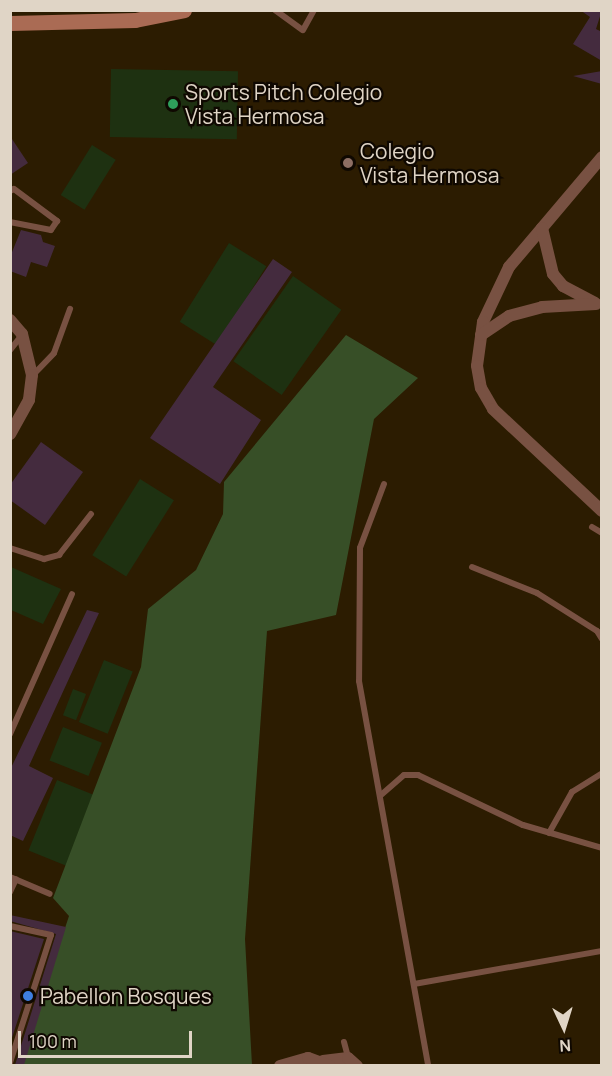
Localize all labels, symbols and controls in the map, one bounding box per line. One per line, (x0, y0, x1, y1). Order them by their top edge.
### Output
place label: Sports Pitch Colegio Vista Hermosa (185, 79, 382, 129)
marker: Sports Pitch Colegio Vista Hermosa (166, 97, 180, 111)
place label: Colegio Vista Hermosa (360, 138, 499, 188)
marker: Colegio Vista Hermosa (341, 156, 355, 170)
place label: Pabellon Bosques (40, 983, 212, 1009)
marker: Pabellon Bosques (21, 989, 35, 1003)
north arrow (534, 998, 594, 1058)
scale bar (21, 1019, 195, 1057)
text: 100 m (29, 1029, 77, 1053)
text: N (559, 1035, 572, 1057)

